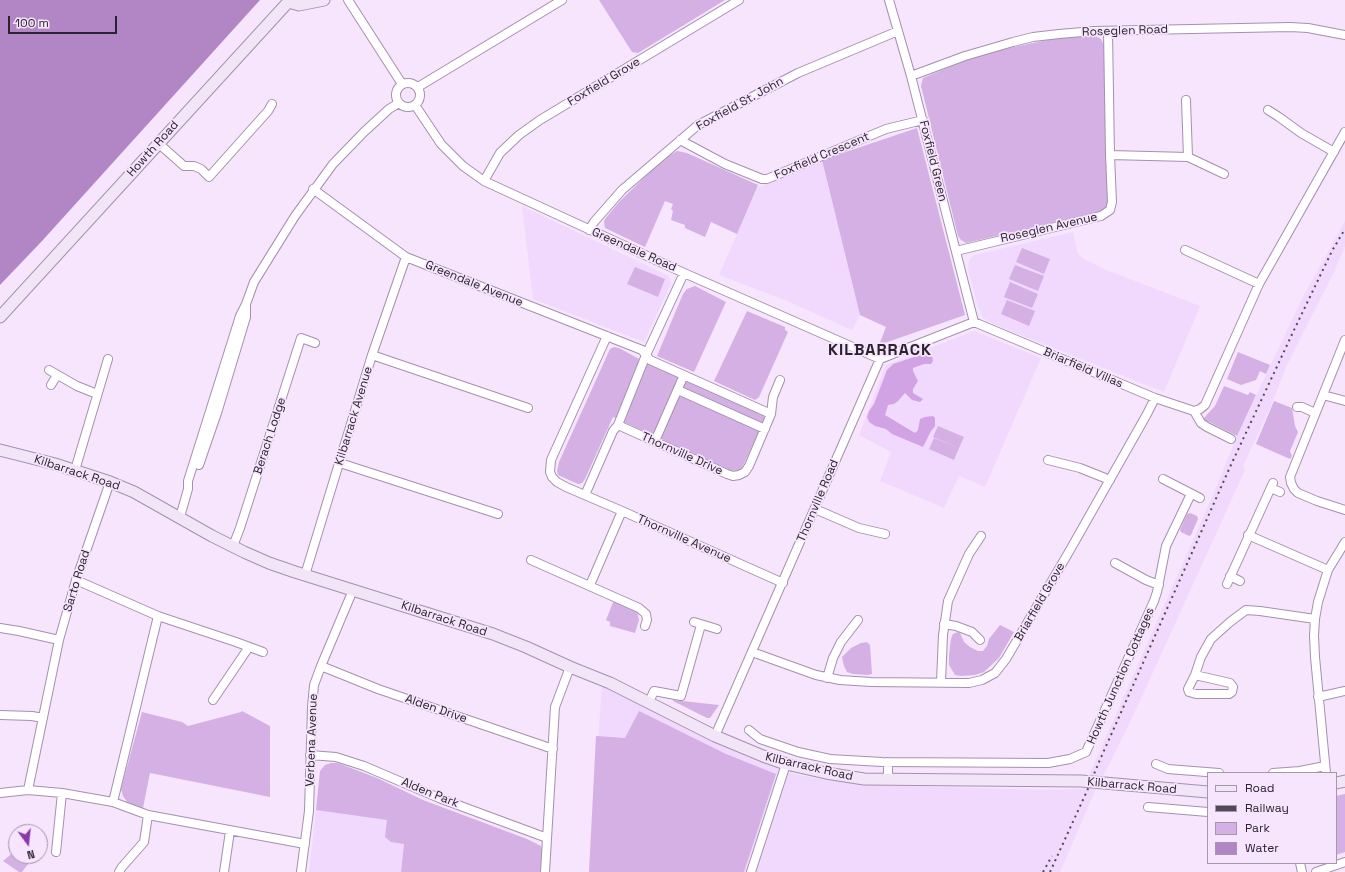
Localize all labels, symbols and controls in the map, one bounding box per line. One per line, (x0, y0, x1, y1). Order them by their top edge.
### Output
scale bar (10, 8, 119, 34)
text: 100 m (15, 15, 49, 31)
street label: Roseglen Road (1082, 22, 1168, 40)
street label: Foxfield Grove (565, 55, 643, 109)
street label: Foxfield St. John (694, 74, 786, 134)
street label: Howth Road (124, 118, 182, 180)
street label: Foxfield Green (916, 119, 950, 203)
street label: Foxfield Crescent (772, 129, 872, 183)
street label: Roseglen Avenue (999, 210, 1099, 246)
street label: Greendale Road (590, 225, 678, 275)
street label: Greendale Avenue (423, 258, 525, 310)
district label: KILBARRACK (828, 341, 932, 361)
street label: Briarfield Villas (1041, 345, 1125, 391)
street label: Kilbarrack Avenue (332, 365, 376, 467)
street label: Berach Lodge (251, 396, 289, 476)
street label: Thornville Drive (639, 430, 725, 478)
street label: Kilbarrack Road (32, 452, 122, 494)
street label: Thornville Road (794, 457, 842, 545)
street label: Thornville Avenue (635, 512, 733, 566)
street label: Sarto Road (61, 548, 93, 614)
street label: Briarfield Grove (1012, 560, 1068, 644)
street label: Kilbarrack Road (399, 598, 489, 640)
street label: Howth Junction Cottages (1084, 606, 1158, 746)
street label: Alden Drive (403, 692, 469, 726)
street label: Verbena Avenue (303, 693, 321, 787)
street label: Kilbarrack Road (764, 750, 854, 784)
legend (1207, 772, 1337, 864)
street label: Alden Park (399, 775, 461, 811)
street label: Kilbarrack Road (1087, 775, 1177, 797)
text: Road (1245, 780, 1274, 796)
text: Railway (1245, 800, 1289, 816)
text: Park (1245, 820, 1270, 836)
north arrow (8, 824, 48, 864)
text: Water (1245, 840, 1279, 856)
text: N (25, 847, 36, 862)

